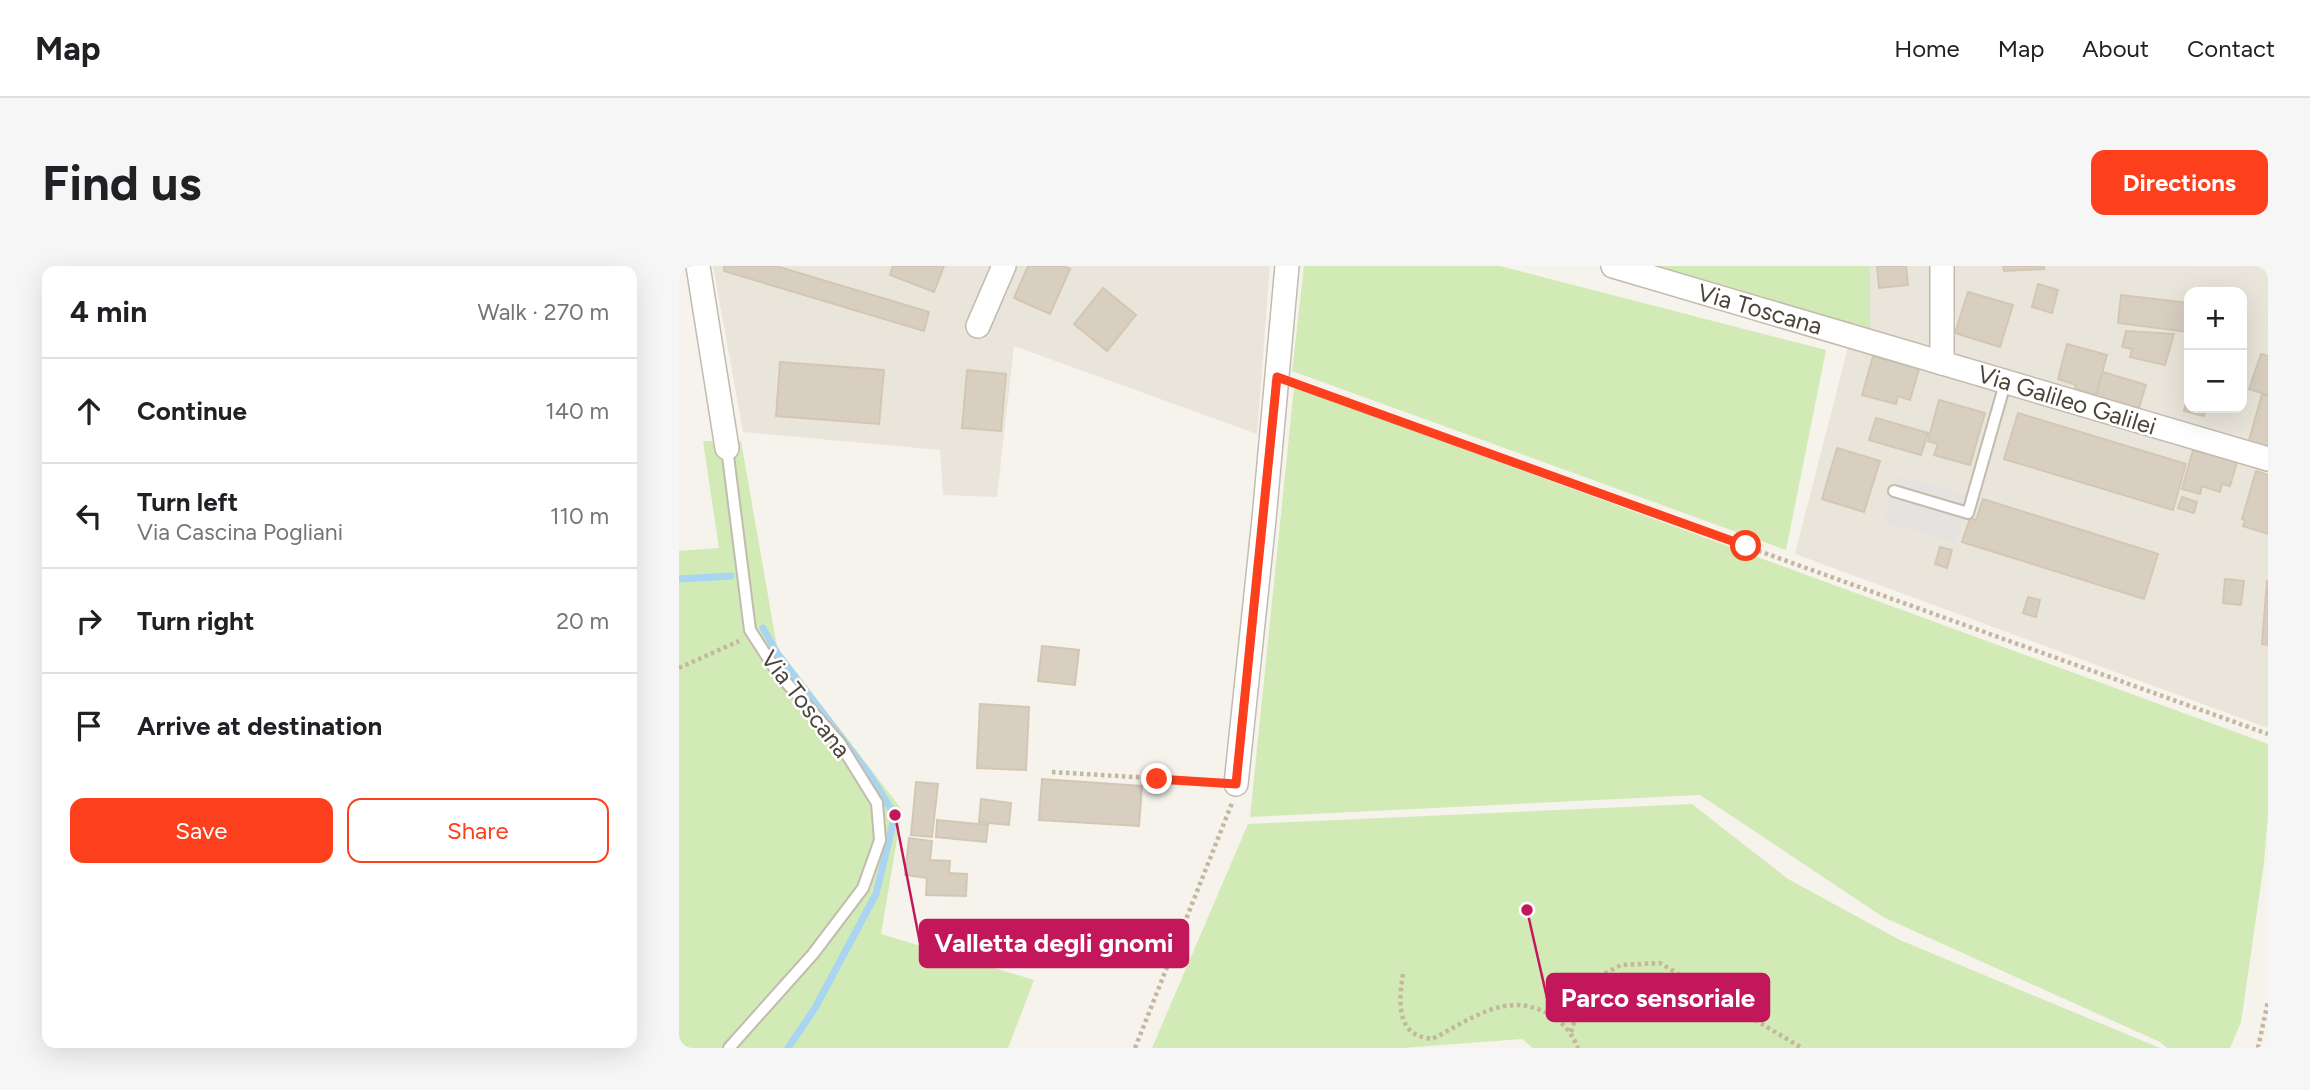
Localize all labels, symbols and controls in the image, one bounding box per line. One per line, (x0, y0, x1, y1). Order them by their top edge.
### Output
text: Map (35, 29, 101, 68)
text: Home (1894, 34, 1960, 63)
text: Map (1998, 34, 2044, 63)
text: About (2082, 34, 2149, 63)
text: Contact (2187, 34, 2275, 63)
button: Directions (2091, 150, 2268, 215)
text: Find us (42, 153, 201, 212)
street label: Via Toscana (1694, 277, 1826, 341)
map controls (2184, 287, 2247, 413)
button: + (2184, 287, 2247, 350)
text: 4 min (70, 293, 147, 330)
text: Walk · 270 m (478, 298, 609, 326)
button: − (2184, 350, 2247, 413)
street label: Via Galileo Galilei (1974, 359, 2160, 441)
icon: ahead (70, 392, 108, 430)
text: Continue (137, 395, 247, 427)
text: 140 m (545, 397, 609, 425)
text: Turn left (137, 486, 238, 518)
icon: left (70, 497, 108, 535)
text: 110 m (550, 502, 609, 530)
text: Via Cascina Pogliani (137, 518, 343, 546)
route start (1730, 530, 1761, 561)
icon: right (70, 602, 108, 640)
text: Turn right (137, 605, 254, 637)
text: 20 m (556, 607, 609, 635)
street label: Via Toscana (755, 645, 857, 763)
icon: arrive (70, 707, 108, 745)
text: Arrive at destination (137, 710, 382, 742)
route end (1141, 763, 1172, 794)
button: Save (70, 798, 333, 863)
button: Share (347, 798, 609, 863)
callout: Valletta degli gnomi (920, 920, 1188, 967)
text: Valletta degli gnomi (934, 927, 1174, 959)
callout: Parco sensoriale (1547, 974, 1769, 1021)
text: Parco sensoriale (1561, 982, 1755, 1014)

